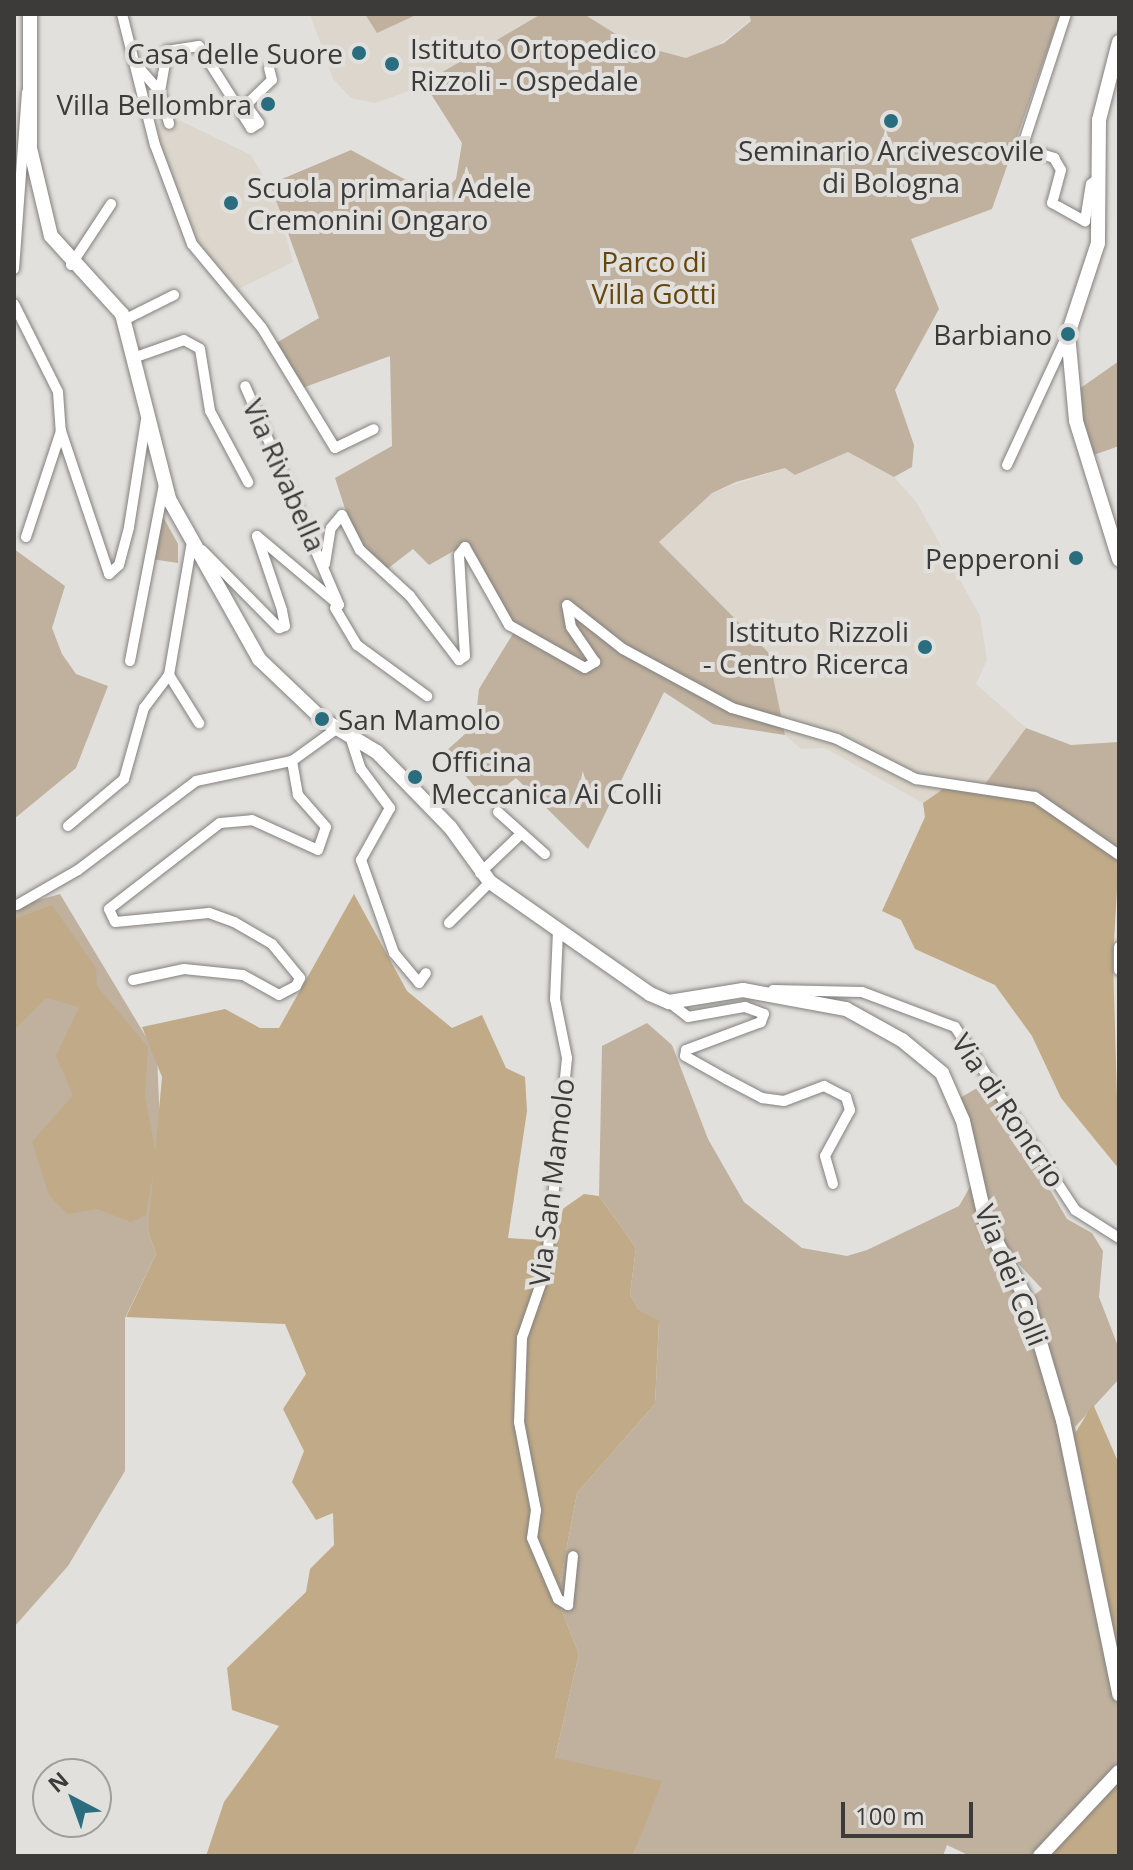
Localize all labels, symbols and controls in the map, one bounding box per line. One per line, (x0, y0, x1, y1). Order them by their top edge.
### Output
place label: Istituto Ortopedico Rizzoli - Ospedale (410, 31, 657, 97)
place label: Casa delle Suore (127, 36, 343, 70)
marker: Casa delle Suore (350, 44, 368, 62)
marker: Istituto Ortopedico Rizzoli - Ospedale (381, 53, 403, 75)
place label: Villa Bellombra (56, 87, 252, 121)
marker: Villa Bellombra (259, 95, 277, 113)
marker: Seminario Arcivescovile di Bologna (882, 112, 900, 130)
place label: Seminario Arcivescovile di Bologna (738, 133, 1044, 199)
place label: Scuola primaria Adele Cremonini Ongaro (247, 170, 531, 236)
marker: Scuola primaria Adele Cremonini Ongaro (222, 194, 240, 212)
park label: Parco di Villa Gotti (592, 244, 716, 310)
place label: Barbiano (933, 317, 1052, 351)
marker: Barbiano (1059, 325, 1077, 343)
street label: Via Rivabella (236, 394, 334, 556)
place label: Pepperoni (925, 541, 1060, 575)
marker: Pepperoni (1067, 549, 1085, 567)
place label: Istituto Rizzoli - Centro Ricerca (703, 614, 909, 680)
marker: Istituto Rizzoli - Centro Ricerca (916, 638, 934, 656)
place label: San Mamolo (338, 702, 501, 736)
marker: San Mamolo (313, 710, 331, 728)
place label: Officina Meccanica Ai Colli (431, 744, 663, 810)
marker: Officina Meccanica Ai Colli (406, 768, 424, 786)
street label: Via di Roncrio (945, 1027, 1073, 1193)
street label: Via San Mamolo (522, 1076, 580, 1288)
street label: Via dei Colli (968, 1199, 1056, 1351)
north arrow (32, 1758, 112, 1838)
text: N (41, 1764, 74, 1799)
scale bar (845, 1786, 977, 1836)
text: 100 m (855, 1799, 925, 1832)

